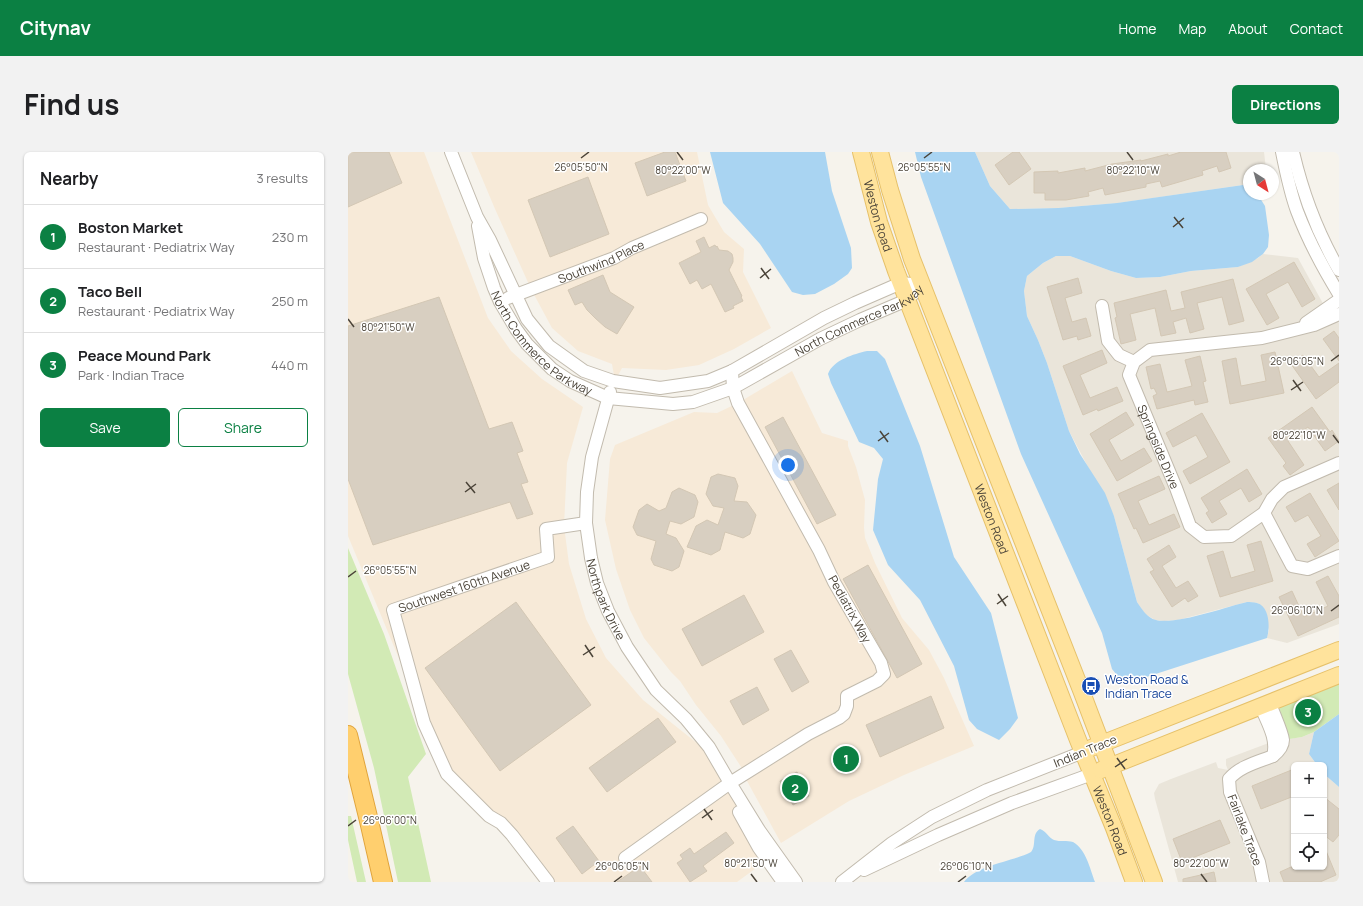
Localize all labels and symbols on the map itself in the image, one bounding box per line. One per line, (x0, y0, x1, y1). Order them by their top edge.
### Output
text: 26°05'50"N (554, 160, 608, 174)
text: 26°05'55"N (898, 160, 951, 174)
text: 80°22'00"W (655, 163, 711, 177)
text: 80°22'10"W (1106, 163, 1160, 177)
north arrow (1243, 164, 1279, 200)
street label: Weston Road (860, 178, 897, 254)
street label: Southwind Place (555, 235, 647, 287)
street label: North Commerce Parkway (791, 280, 927, 360)
street label: North Commerce Parkway (488, 288, 596, 399)
text: 80°21'50"W (361, 320, 415, 334)
text: 26°06'05"N (1270, 354, 1324, 368)
street label: Springside Drive (1134, 402, 1184, 491)
text: 80°22'10"W (1272, 428, 1326, 442)
your location (778, 455, 798, 475)
street label: Weston Road (971, 481, 1013, 556)
street label: Southwest 160th Avenue (396, 555, 532, 616)
street label: Northpark Drive (583, 557, 630, 642)
text: 26°05'55"N (364, 563, 417, 577)
street label: Pediatrix Way (824, 572, 876, 646)
text: 26°06'10"N (1271, 603, 1323, 617)
place label: Weston Road & Indian Trace (1105, 671, 1189, 702)
bus stop icon: Weston Road & Indian Trace (1080, 675, 1102, 697)
pin: 3 (1295, 697, 1321, 727)
street label: Indian Trace (1051, 731, 1119, 771)
pin: 1 (833, 744, 859, 774)
pin: 2 (782, 773, 808, 803)
street label: Weston Road (1089, 783, 1132, 858)
street label: Fairlake Trace (1224, 792, 1266, 868)
text: 26°06'00"N (363, 813, 417, 827)
text: 80°21'50"W (724, 856, 778, 870)
text: 80°22'00"W (1173, 856, 1229, 870)
text: 26°06'05"N (595, 859, 649, 873)
text: 26°06'10"N (940, 859, 992, 873)

